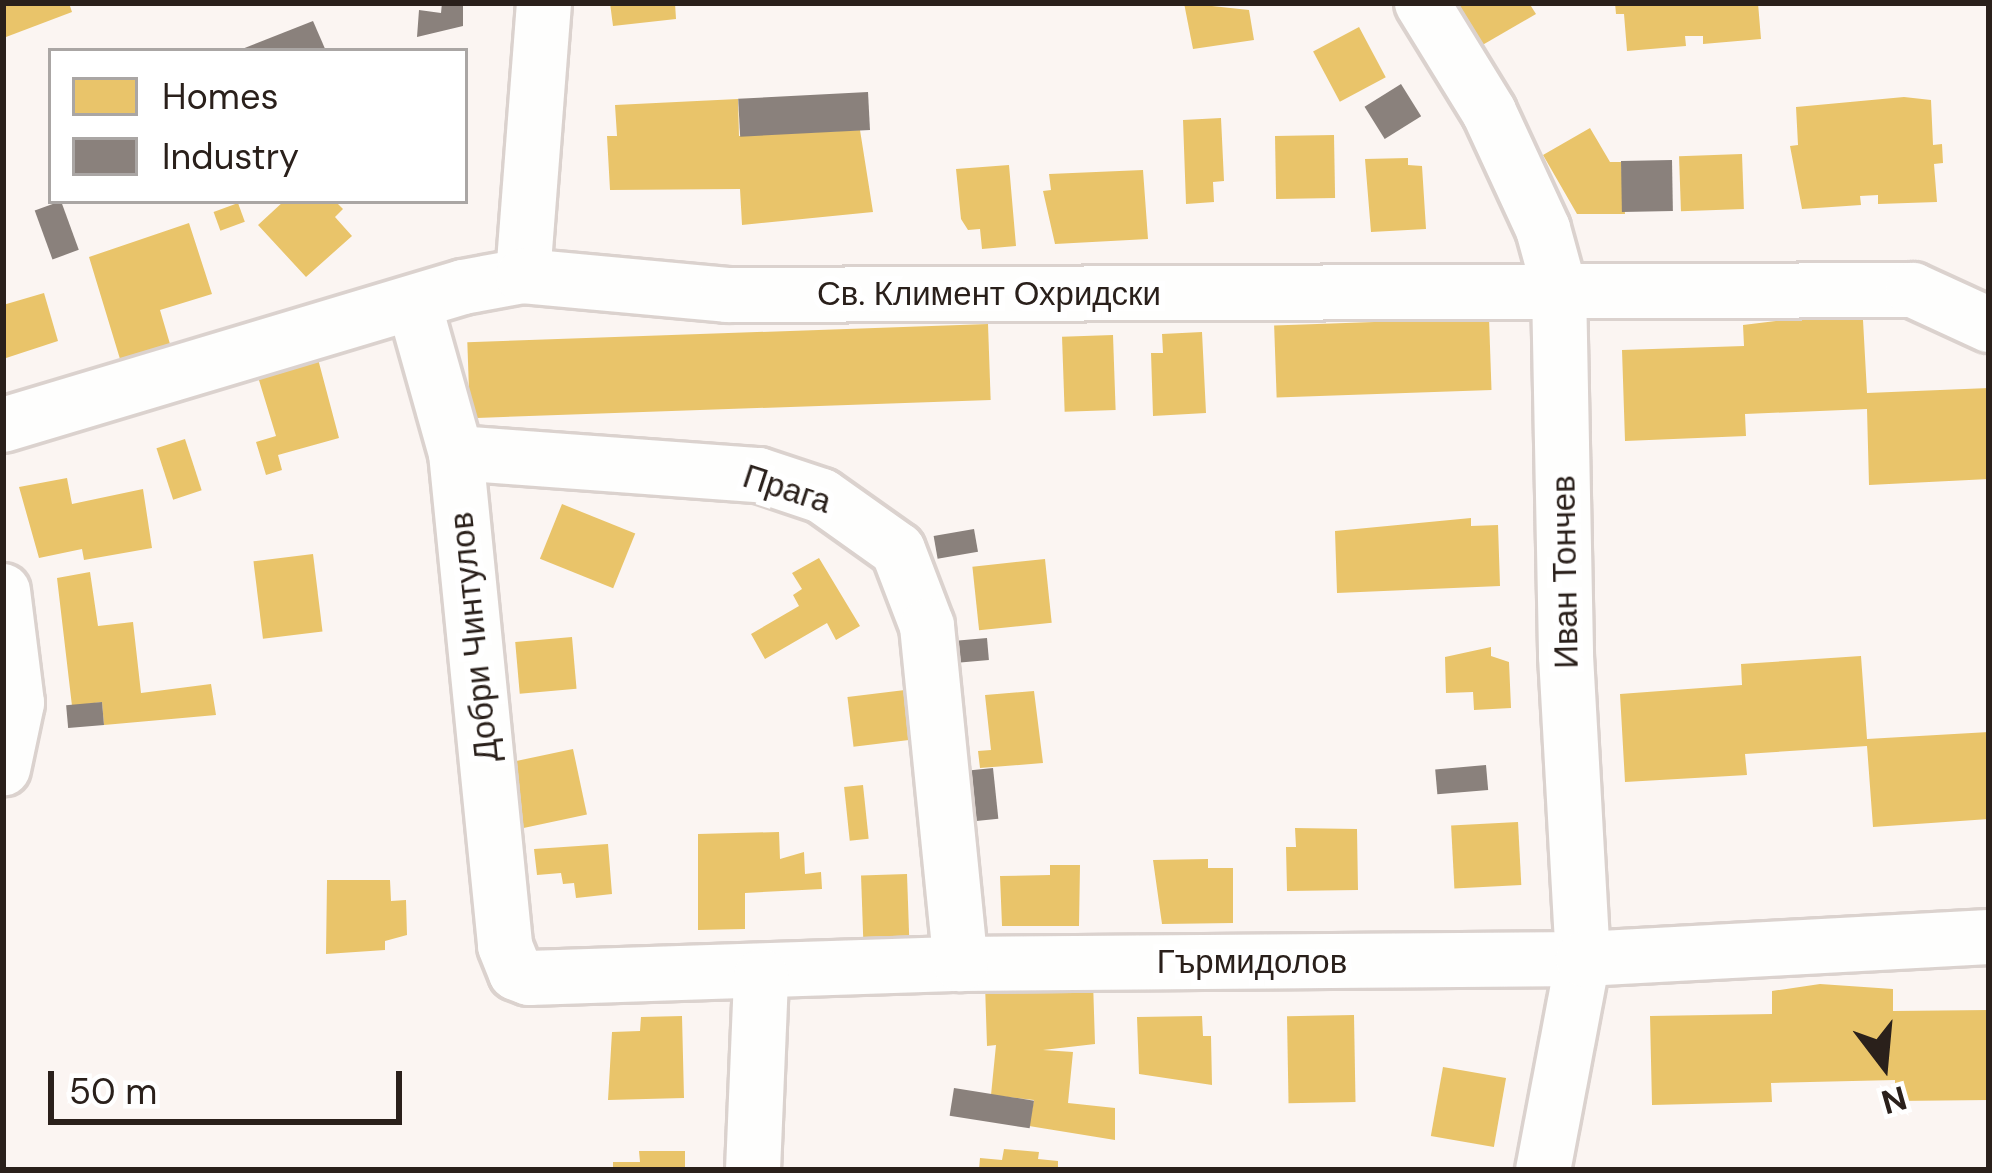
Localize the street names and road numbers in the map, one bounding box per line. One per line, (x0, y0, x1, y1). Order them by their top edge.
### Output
street label: Св. Климент Охридски (817, 274, 1161, 314)
street label: Прага (738, 456, 836, 522)
street label: Иван Тончев (1544, 475, 1586, 669)
street label: Добри Чинтулов (441, 510, 507, 764)
street label: Гърмидолов (1157, 942, 1347, 982)

